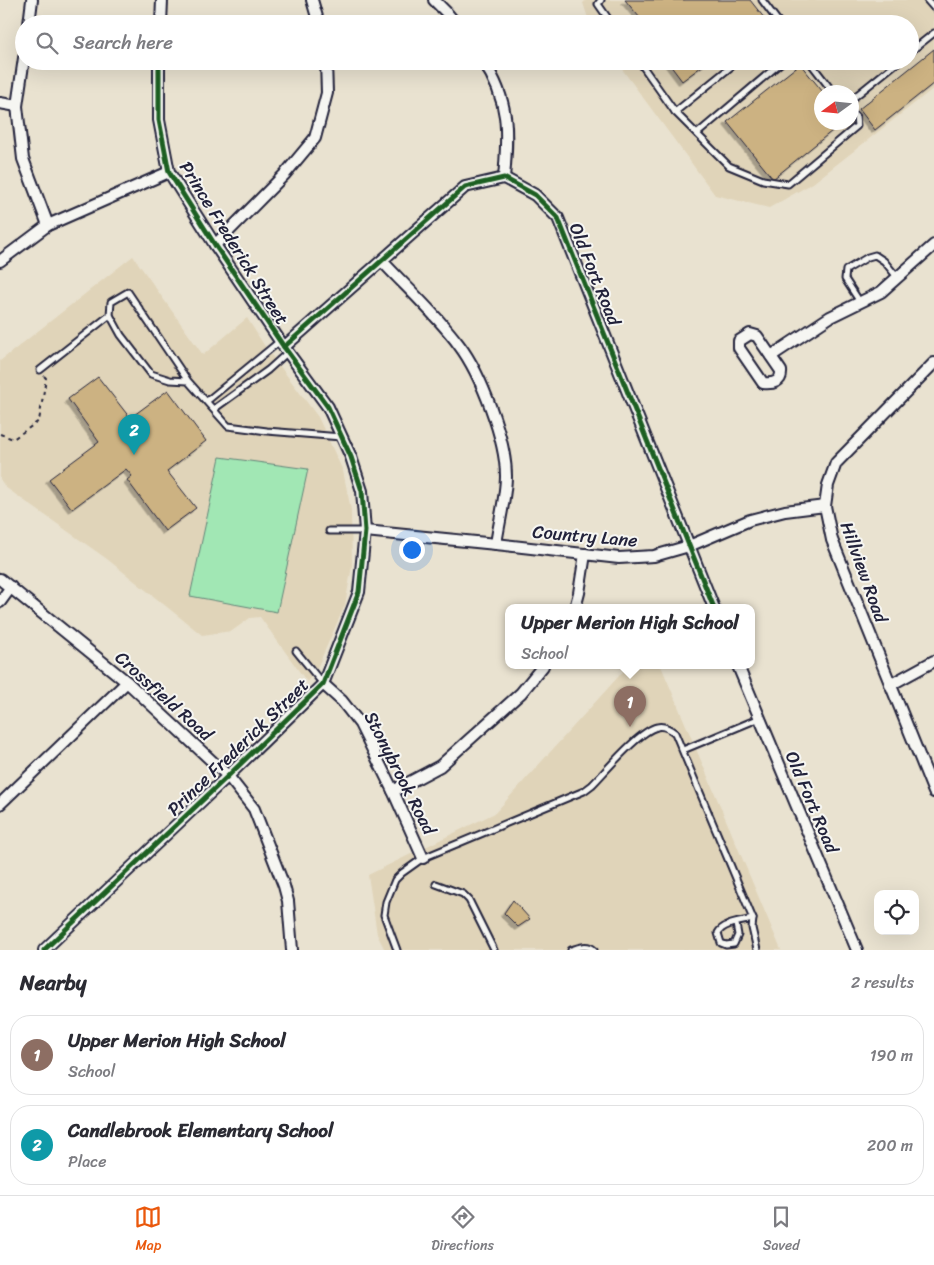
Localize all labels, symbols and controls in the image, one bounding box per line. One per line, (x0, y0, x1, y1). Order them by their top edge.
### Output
search box (15, 15, 919, 70)
text: Search here (73, 26, 173, 59)
icon: search (33, 29, 61, 57)
north arrow (814, 85, 859, 130)
street label: Prince Frederick Street (171, 155, 298, 331)
street label: Old Fort Road (560, 218, 631, 332)
pin: 2 (118, 414, 150, 455)
street label: Country Lane (531, 515, 639, 557)
street label: Hillview Road (831, 517, 898, 629)
your location (399, 537, 425, 563)
popup (505, 604, 755, 669)
text: Upper Merion High School (521, 606, 739, 639)
text: School (521, 639, 568, 668)
street label: Crossfield Road (107, 643, 222, 750)
street label: Prince Frederick Street (159, 670, 317, 824)
pin: 1 (614, 686, 646, 727)
street label: Stonybrook Road (355, 705, 446, 842)
street label: Old Fort Road (776, 746, 849, 860)
map controls (874, 890, 919, 935)
button: locate (874, 890, 919, 935)
text: Nearby (20, 964, 86, 1002)
text: 2 results (851, 968, 914, 997)
text: Upper Merion High School (68, 1024, 286, 1057)
text: 1 (34, 1041, 40, 1070)
text: 190 m (870, 1041, 913, 1070)
text: School (68, 1057, 115, 1086)
text: Candlebrook Elementary School (68, 1114, 333, 1147)
text: 2 (32, 1131, 42, 1160)
text: 200 m (867, 1131, 913, 1160)
text: Place (68, 1147, 107, 1176)
tab: Map (134, 1203, 162, 1258)
tab: Directions (431, 1203, 494, 1258)
tab: Saved (763, 1203, 800, 1258)

